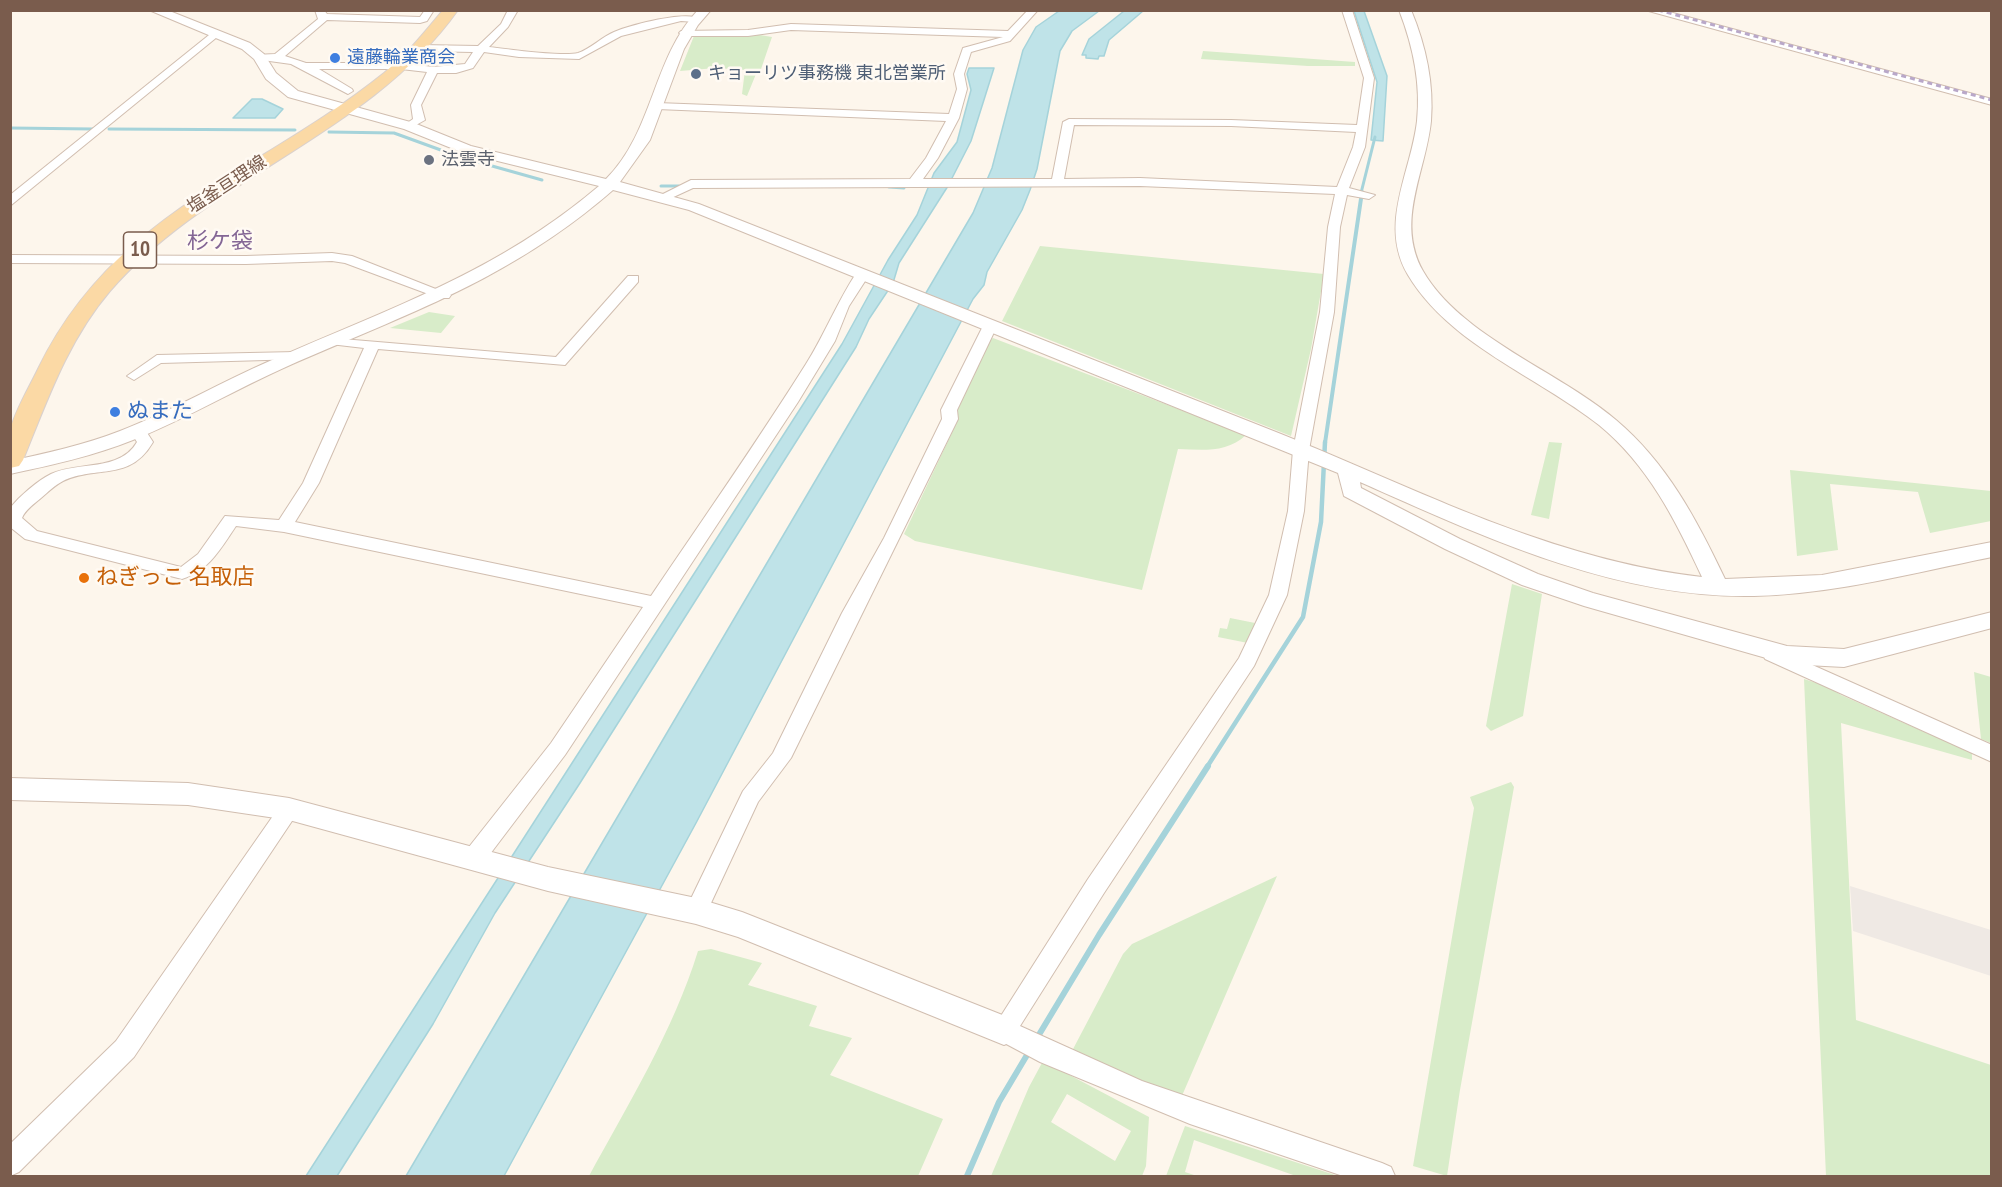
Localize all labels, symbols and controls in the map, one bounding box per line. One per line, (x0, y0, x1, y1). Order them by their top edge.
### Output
place label: 遠藤輪業商会 (347, 47, 455, 69)
marker: 遠藤輪業商会 (328, 51, 342, 65)
place label: キョーリツ事務機 東北営業所 (708, 63, 946, 85)
marker: キョーリツ事務機 東北営業所 (689, 67, 703, 81)
place label: 法雲寺 (441, 149, 495, 171)
street label: 塩釜亘理線 (183, 151, 271, 219)
marker: 法雲寺 (422, 153, 436, 167)
district label: 杉ケ袋 (187, 229, 253, 255)
road number: 10 (124, 232, 156, 268)
place label: ぬまた (127, 399, 193, 425)
marker: ぬまた (108, 405, 122, 419)
place label: ねぎっこ 名取店 (96, 565, 255, 591)
marker: ねぎっこ 名取店 (77, 571, 91, 585)

